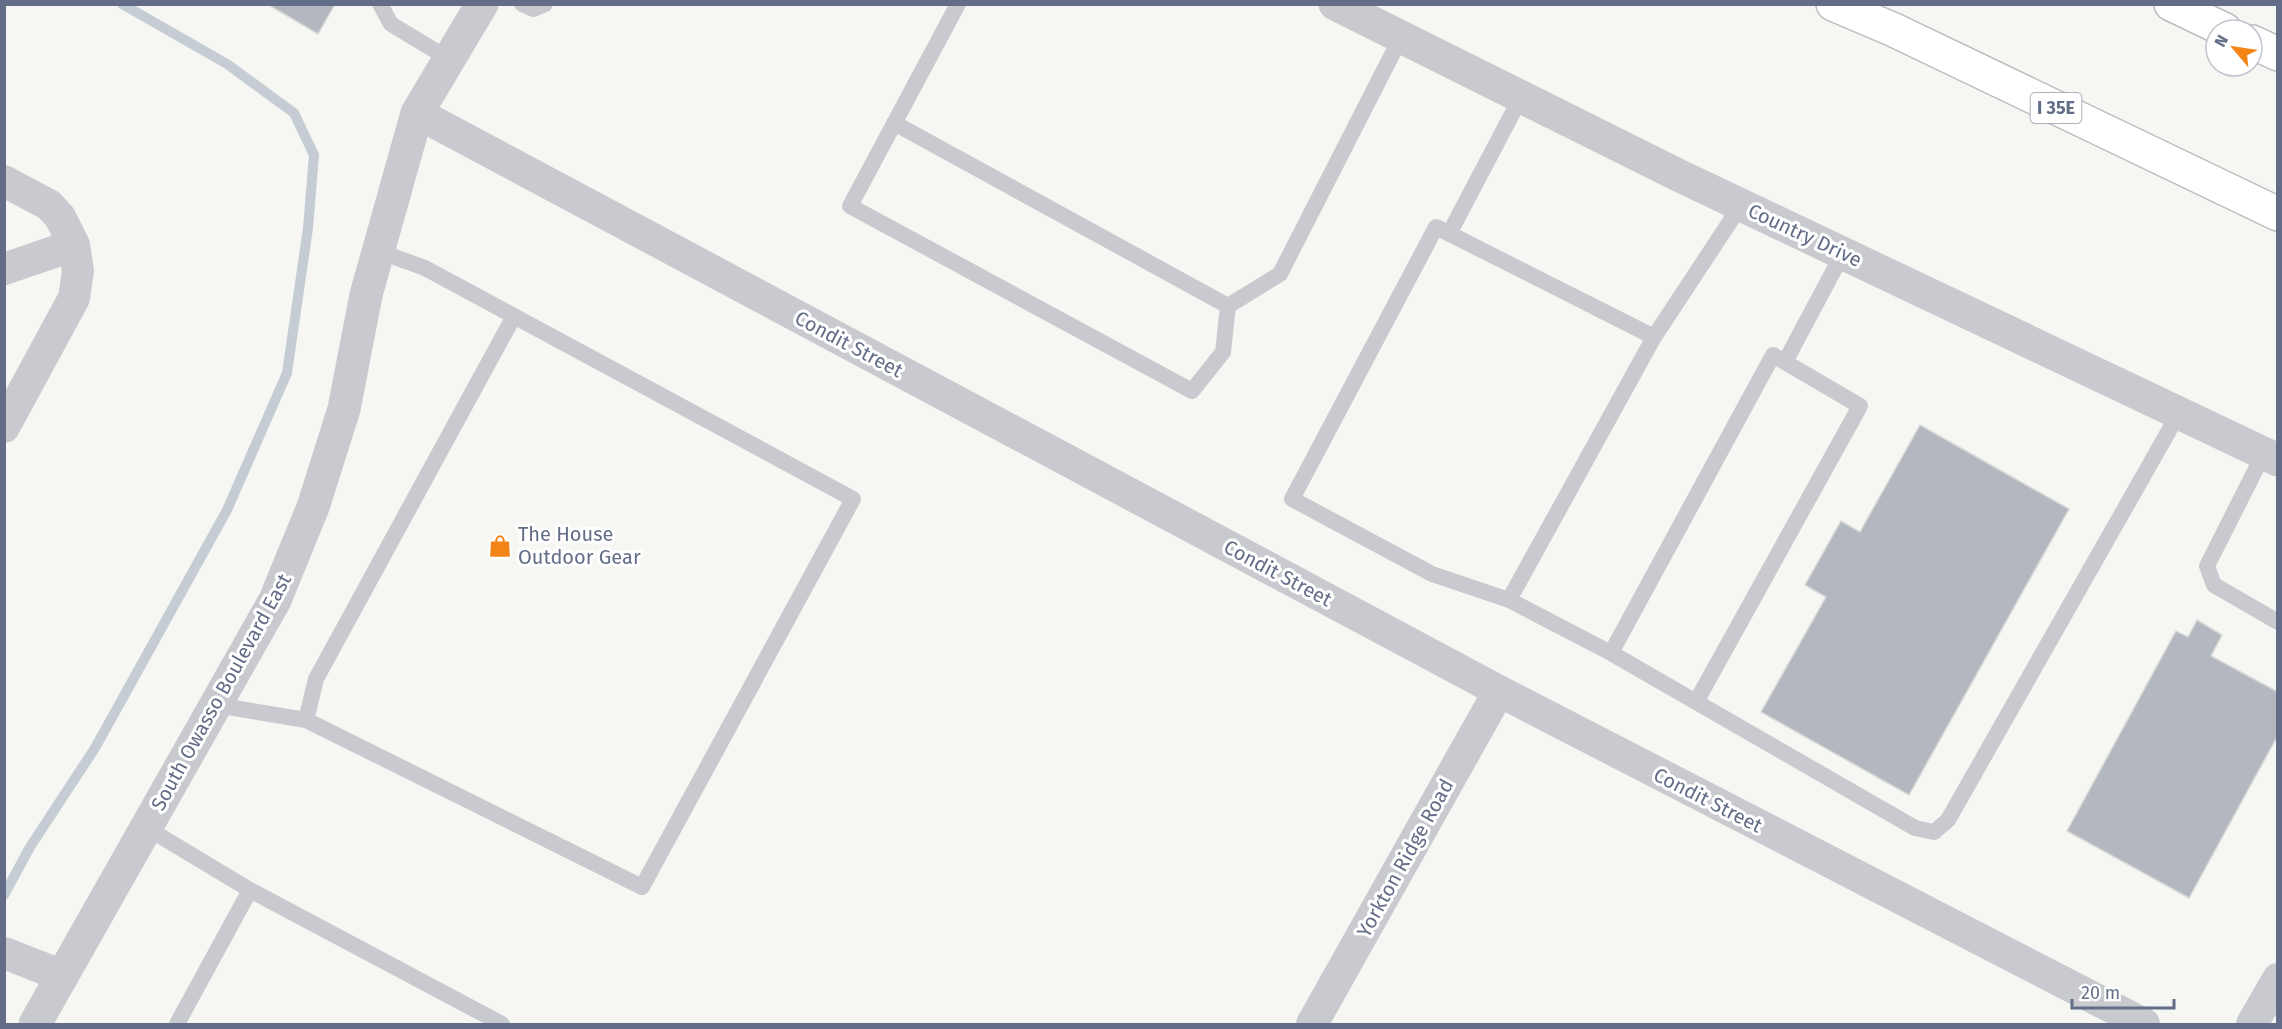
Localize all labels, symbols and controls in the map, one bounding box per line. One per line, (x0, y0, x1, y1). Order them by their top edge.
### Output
north arrow (2204, 18, 2264, 78)
text: N (2210, 32, 2232, 50)
road number: I 35E (2030, 93, 2082, 123)
street label: Country Drive (1744, 198, 1866, 272)
street label: Condit Street (791, 306, 908, 383)
place label: The House Outdoor Gear (518, 522, 641, 569)
shop icon: The House Outdoor Gear (487, 533, 513, 559)
street label: Condit Street (1220, 535, 1337, 612)
street label: South Owasso Boulevard East (146, 569, 297, 815)
street label: Condit Street (1650, 762, 1767, 838)
street label: Yorkton Ridge Road (1352, 775, 1458, 941)
scale bar (2072, 972, 2174, 1010)
text: 20 m (2081, 982, 2120, 1004)

